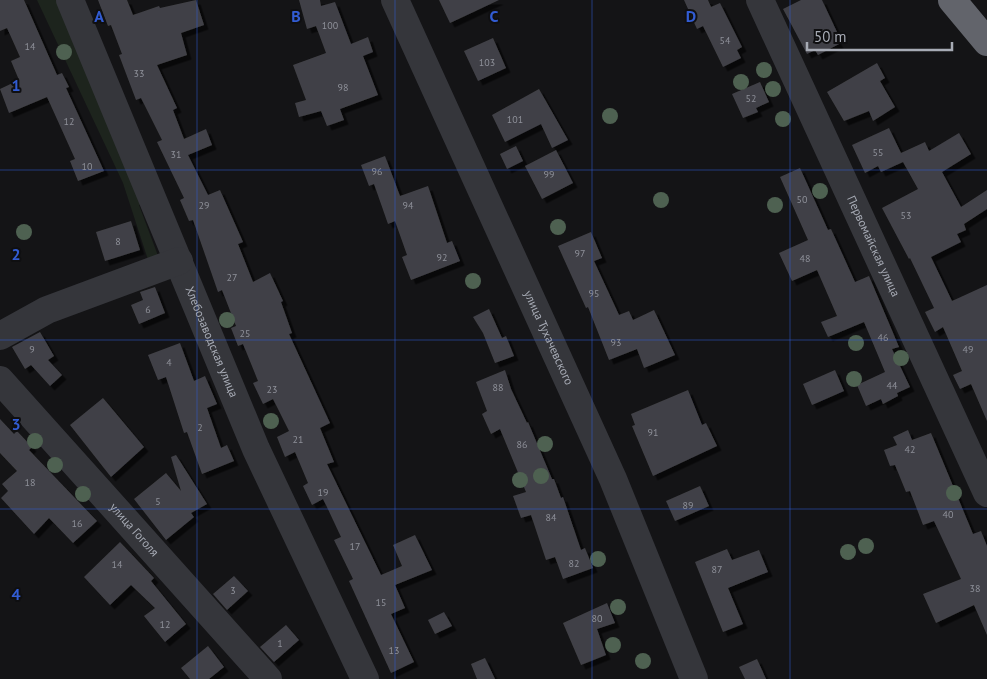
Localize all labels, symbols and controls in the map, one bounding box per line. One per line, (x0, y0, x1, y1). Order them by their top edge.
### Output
text: A (94, 6, 104, 26)
text: B (291, 6, 301, 26)
text: C (490, 6, 499, 26)
text: D (686, 6, 696, 26)
house number: 100 (322, 19, 339, 32)
scale bar (807, 20, 952, 52)
text: 50 m (814, 27, 847, 46)
house number: 54 (720, 34, 731, 47)
house number: 14 (25, 40, 36, 53)
house number: 103 (479, 56, 495, 69)
house number: 33 (134, 67, 144, 80)
text: 1 (11, 75, 21, 95)
house number: 98 (338, 81, 348, 94)
house number: 52 (746, 92, 756, 105)
house number: 101 (507, 113, 523, 126)
house number: 12 (64, 115, 74, 128)
house number: 55 (873, 146, 883, 159)
house number: 31 (171, 148, 181, 161)
house number: 10 (82, 160, 93, 173)
house number: 96 (372, 165, 382, 178)
house number: 99 (544, 168, 554, 181)
house number: 50 (797, 193, 808, 206)
street label: Первомайская улица (844, 193, 904, 299)
house number: 29 (199, 199, 209, 212)
house number: 94 (403, 199, 414, 212)
house number: 53 (901, 209, 911, 222)
house number: 8 (115, 235, 121, 248)
text: 2 (11, 244, 21, 264)
house number: 97 (575, 247, 585, 260)
house number: 92 (437, 251, 447, 264)
house number: 48 (800, 252, 810, 265)
house number: 27 (227, 271, 237, 284)
street label: Хлебозаводская улица (182, 284, 242, 399)
house number: 95 (589, 287, 599, 300)
street label: улица Тухачевского (521, 288, 577, 387)
house number: 6 (145, 303, 151, 316)
house number: 25 (240, 327, 250, 340)
house number: 46 (878, 331, 888, 344)
house number: 93 (611, 336, 621, 349)
house number: 9 (29, 343, 35, 356)
house number: 49 (963, 343, 973, 356)
house number: 4 (166, 356, 172, 369)
house number: 44 (887, 379, 898, 392)
house number: 88 (493, 381, 503, 394)
house number: 23 (267, 383, 277, 396)
text: 3 (11, 414, 21, 434)
house number: 2 (197, 421, 203, 434)
house number: 91 (648, 426, 658, 439)
house number: 21 (293, 433, 303, 446)
house number: 86 (517, 438, 527, 451)
house number: 42 (905, 443, 915, 456)
house number: 18 (25, 476, 35, 489)
house number: 19 (318, 486, 328, 499)
house number: 5 (155, 495, 161, 508)
house number: 89 (683, 499, 693, 512)
street label: улица Гоголя (107, 500, 162, 559)
house number: 40 (943, 508, 954, 521)
house number: 84 (546, 511, 557, 524)
house number: 16 (72, 517, 82, 530)
house number: 17 (350, 540, 360, 553)
house number: 82 (569, 557, 579, 570)
house number: 14 (112, 558, 123, 571)
house number: 87 (712, 563, 722, 576)
house number: 38 (970, 582, 980, 595)
text: 4 (11, 584, 21, 604)
house number: 3 (230, 584, 236, 597)
house number: 15 (376, 596, 386, 609)
house number: 80 (592, 612, 603, 625)
house number: 12 (160, 618, 170, 631)
house number: 1 (277, 637, 283, 650)
house number: 13 (389, 644, 399, 657)

